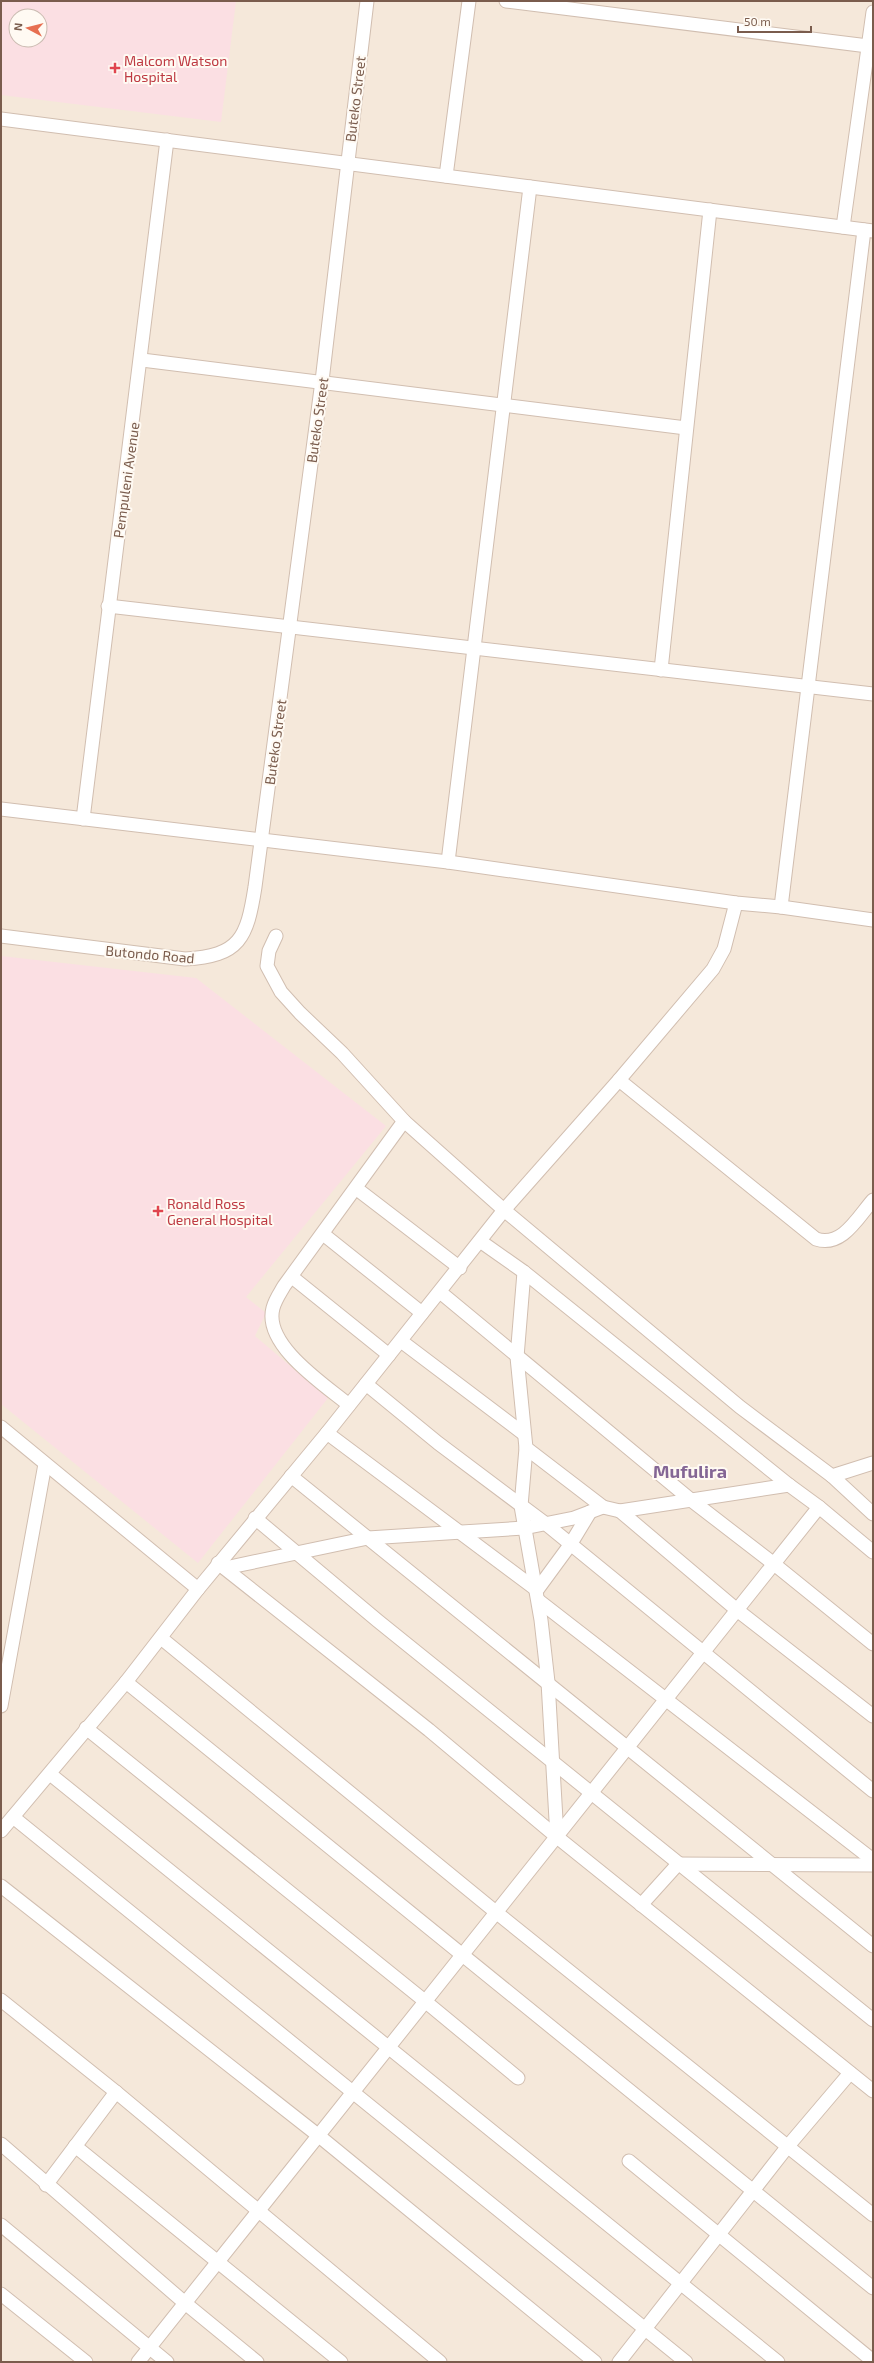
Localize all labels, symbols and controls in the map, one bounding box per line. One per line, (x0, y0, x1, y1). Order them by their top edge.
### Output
north arrow (8, 8, 48, 48)
scale bar (738, 8, 811, 34)
text: 50 m (744, 14, 771, 28)
text: N (11, 22, 25, 31)
place label: Malcom Watson Hospital (124, 52, 227, 85)
street label: Buteko Street (341, 55, 369, 143)
marker: Malcom Watson Hospital (109, 62, 121, 74)
street label: Buteko Street (303, 376, 331, 464)
street label: Pempuleni Avenue (109, 421, 143, 539)
street label: Buteko Street (261, 698, 289, 786)
street label: Butondo Road (105, 942, 195, 966)
place label: Ronald Ross General Hospital (167, 1195, 273, 1228)
marker: Ronald Ross General Hospital (152, 1205, 164, 1217)
district label: Mufulira (653, 1460, 727, 1482)

